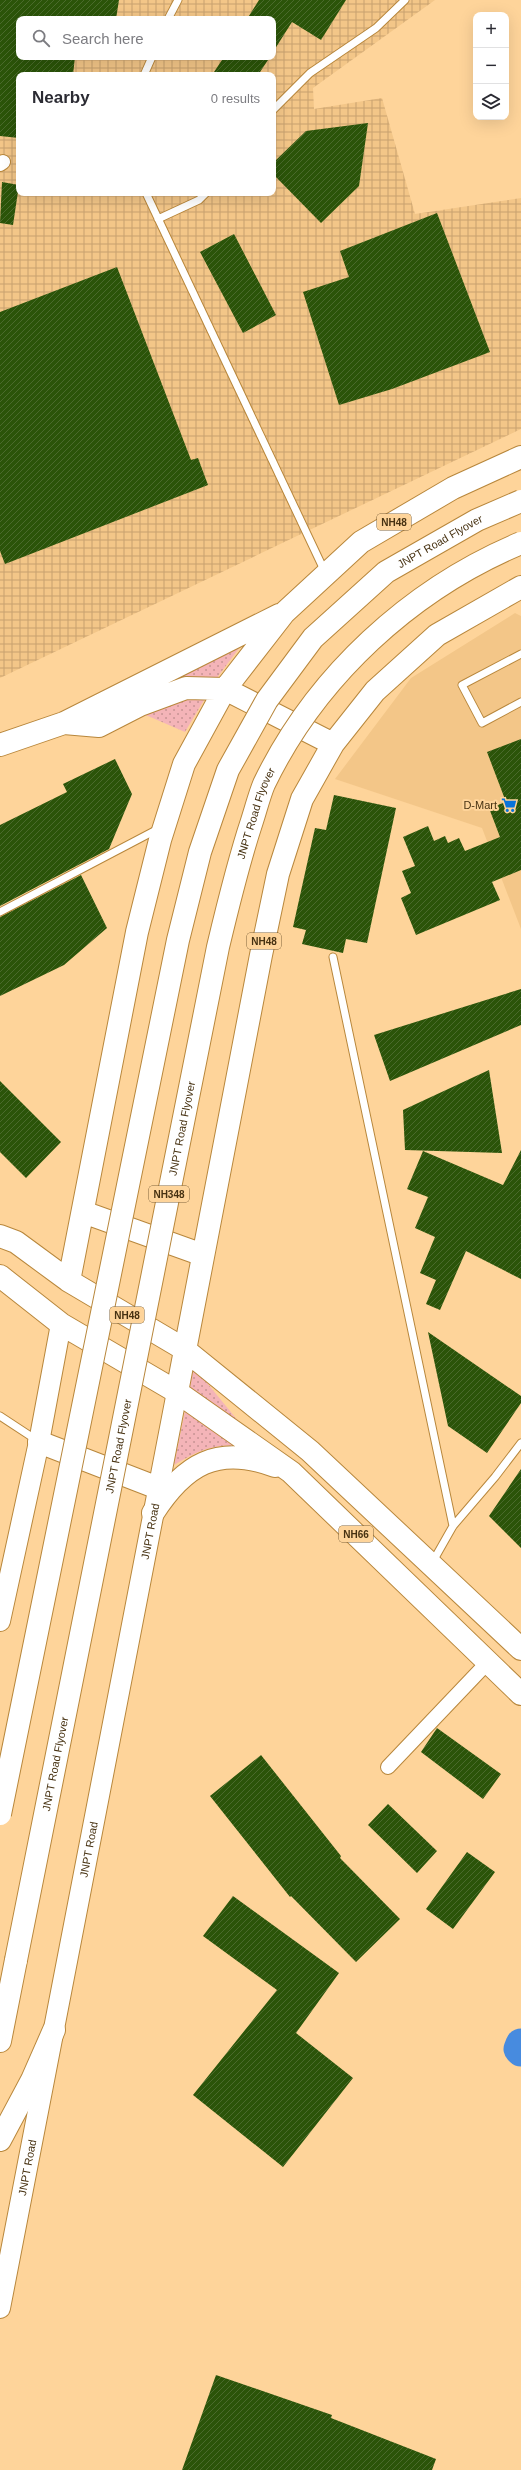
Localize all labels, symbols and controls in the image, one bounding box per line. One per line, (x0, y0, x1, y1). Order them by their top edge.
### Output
map controls (473, 12, 509, 120)
button: + (473, 12, 509, 48)
search box (16, 16, 276, 60)
icon: search (30, 27, 52, 49)
text: Search here (62, 30, 144, 47)
button: − (473, 48, 509, 84)
button: layers (473, 84, 509, 120)
text: Nearby (32, 88, 90, 107)
text: 0 results (211, 91, 260, 106)
street label: JNPT Road Flyover (395, 512, 484, 570)
road number: NH48 (377, 514, 411, 530)
street label: JNPT Road Flyover (235, 765, 277, 860)
supermarket icon: D-Mart (500, 796, 518, 814)
place label: D-Mart (463, 799, 497, 811)
road number: NH48 (247, 933, 281, 949)
street label: JNPT Road Flyover (167, 1080, 197, 1177)
road number: NH348 (149, 1186, 189, 1202)
road number: NH48 (110, 1307, 144, 1323)
street label: JNPT Road Flyover (103, 1398, 134, 1494)
street label: JNPT Road (139, 1502, 161, 1560)
road number: NH66 (339, 1526, 373, 1542)
street label: JNPT Road Flyover (40, 1715, 70, 1812)
street label: JNPT Road (77, 1820, 100, 1878)
street label: JNPT Road (16, 2139, 38, 2197)

